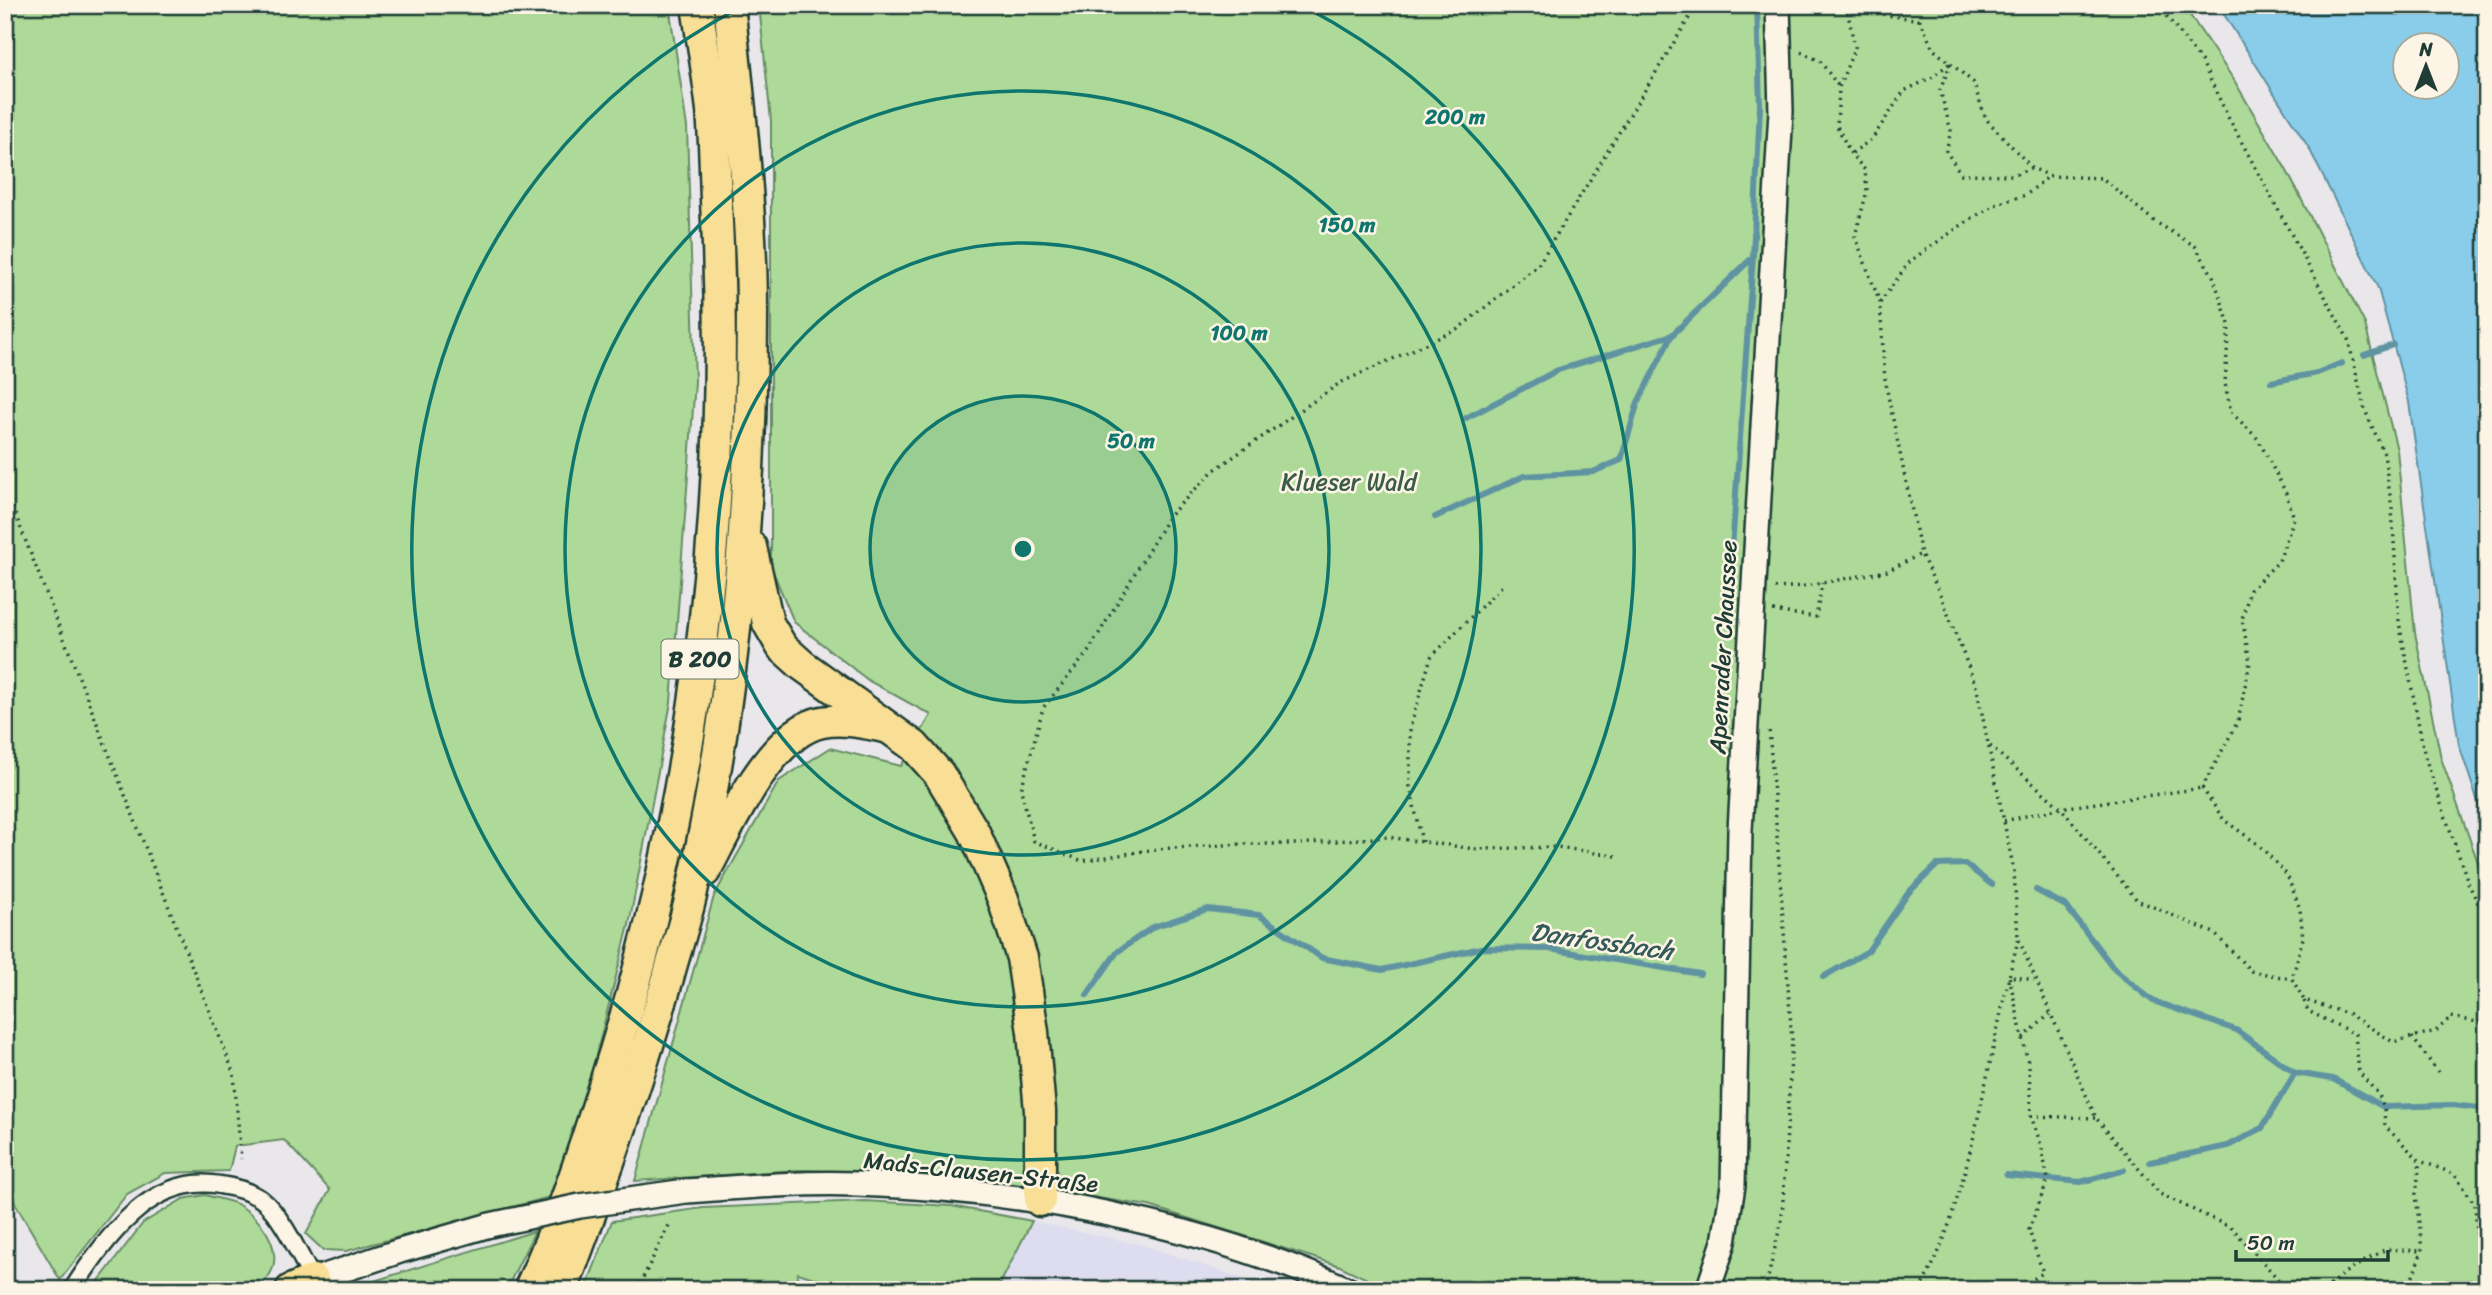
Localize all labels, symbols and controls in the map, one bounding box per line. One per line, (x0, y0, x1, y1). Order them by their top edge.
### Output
north arrow (2390, 32, 2460, 102)
text: N (2418, 33, 2433, 66)
text: 200 m (1424, 98, 1486, 136)
text: 150 m (1319, 206, 1376, 244)
text: 100 m (1210, 314, 1268, 352)
text: 50 m (1107, 422, 1156, 460)
park label: Klueser Wald (1281, 461, 1418, 503)
centre of rings (1011, 537, 1035, 561)
street label: Apenrader Chaussee (1696, 539, 1750, 756)
road number: B 200 (662, 639, 738, 678)
water label: Danfossbach (1528, 908, 1678, 974)
street label: Mads-Clausen-Straße (862, 1139, 1101, 1205)
scale bar (2236, 1218, 2389, 1262)
text: 50 m (2247, 1224, 2295, 1262)

